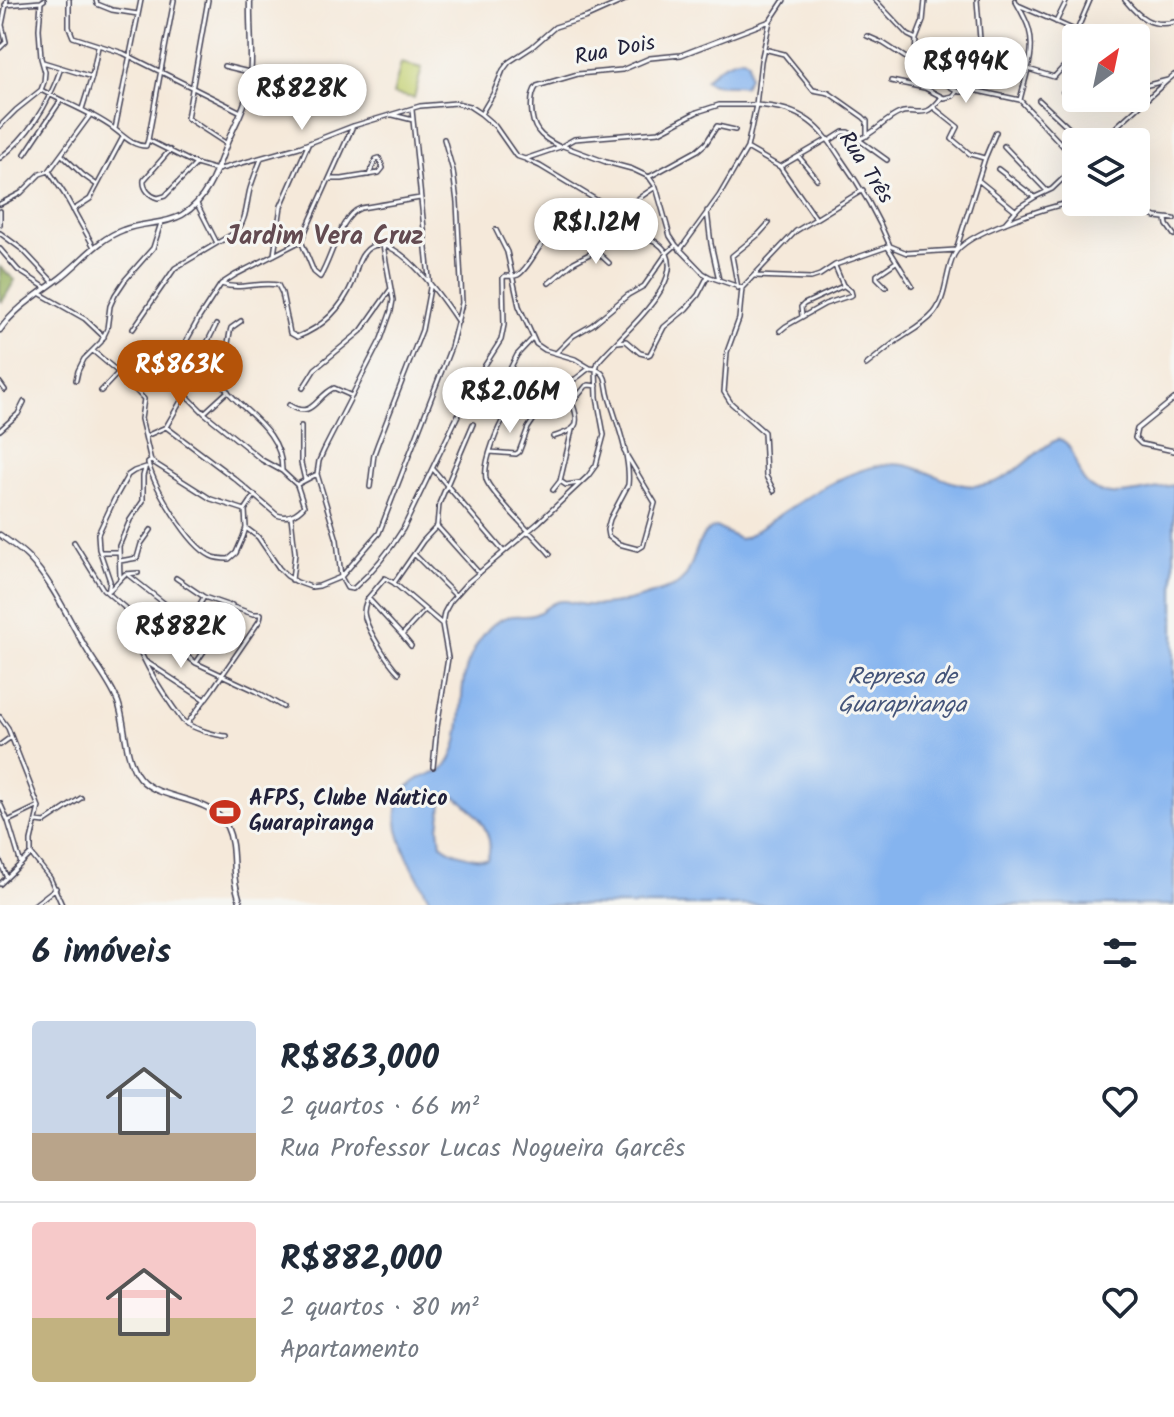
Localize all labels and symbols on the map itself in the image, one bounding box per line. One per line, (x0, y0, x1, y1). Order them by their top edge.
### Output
north arrow (1062, 24, 1150, 112)
street label: Rua Dois (572, 26, 659, 76)
pin: R$994K (901, 37, 1031, 105)
pin: R$828K (237, 64, 367, 132)
street label: Rua Três (828, 125, 902, 212)
pin: R$1.12M (522, 198, 670, 266)
district label: Jardim Vera Cruz (226, 216, 424, 258)
pin: R$863K (115, 340, 245, 408)
pin: R$2.06M (436, 367, 584, 435)
pin: R$882K (116, 602, 246, 670)
water label: Represa de Guarapiranga (838, 658, 968, 725)
place label: AFPS, Clube Náutico Guarapiranga (249, 782, 447, 842)
sports icon: AFPS, Clube Náutico Guarapiranga (208, 795, 242, 829)

